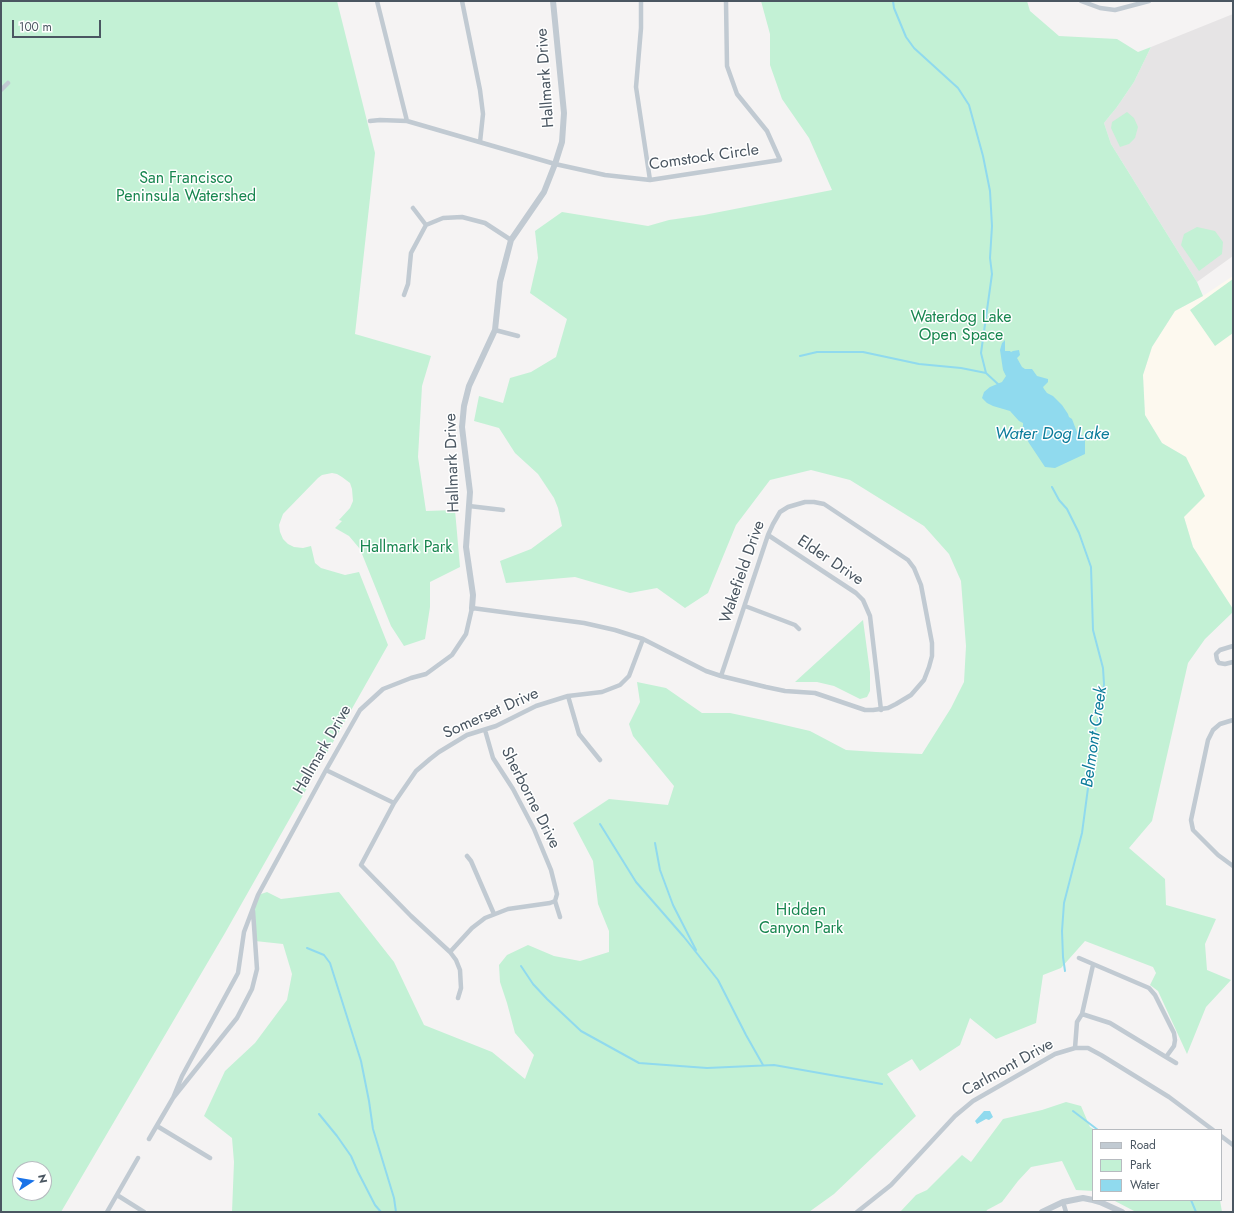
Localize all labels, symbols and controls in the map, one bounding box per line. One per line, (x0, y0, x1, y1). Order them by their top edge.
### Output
scale bar (14, 12, 103, 38)
text: 100 m (19, 18, 52, 36)
street label: Hallmark Drive (533, 28, 559, 128)
street label: Comstock Circle (648, 141, 760, 175)
park label: San Francisco Peninsula Watershed (116, 169, 256, 207)
park label: Waterdog Lake Open Space (910, 308, 1012, 346)
street label: Hallmark Drive (442, 413, 464, 513)
water label: Water Dog Lake (995, 425, 1109, 445)
street label: Wakefield Drive (716, 518, 770, 626)
street label: Elder Drive (793, 532, 867, 590)
park label: Hallmark Park (360, 538, 452, 558)
street label: Somerset Drive (440, 684, 542, 744)
water label: Belmont Creek (1078, 685, 1112, 789)
street label: Hallmark Drive (290, 702, 356, 798)
street label: Sherborne Drive (496, 744, 564, 852)
park label: Hidden Canyon Park (759, 901, 843, 939)
street label: Carlmont Drive (959, 1035, 1057, 1101)
legend (1092, 1129, 1222, 1201)
text: Road (1130, 1136, 1156, 1154)
text: Park (1130, 1156, 1151, 1174)
north arrow (12, 1161, 52, 1201)
text: N (34, 1173, 51, 1185)
text: Water (1130, 1176, 1160, 1194)

